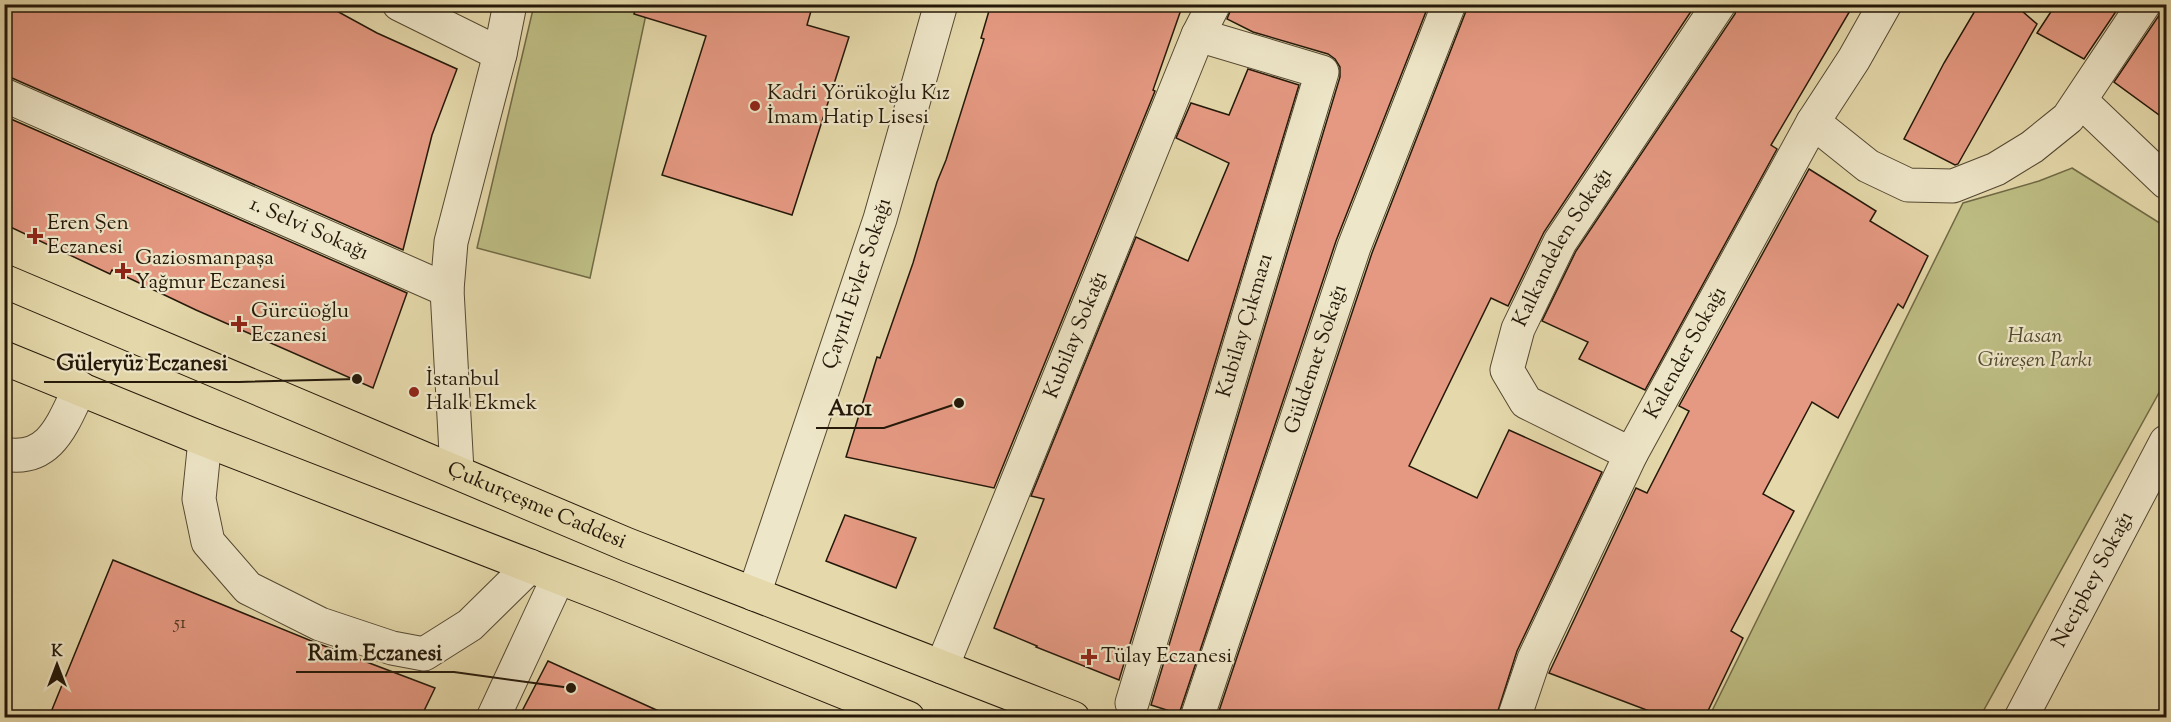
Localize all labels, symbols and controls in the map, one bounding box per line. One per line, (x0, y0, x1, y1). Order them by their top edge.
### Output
place label: Kadri Yörükoğlu Kız İmam Hatip Lisesi (767, 79, 950, 133)
marker: Kadri Yörükoğlu Kız İmam Hatip Lisesi (748, 99, 762, 113)
street label: Kalkandelen Sokağı (1506, 162, 1620, 332)
street label: 1. Selvi Sokağı (245, 190, 373, 269)
street label: Çayırlı Evler Sokağı (815, 195, 900, 374)
place label: Eren Şen Eczanesi (47, 209, 129, 263)
marker: Eren Şen Eczanesi (28, 229, 42, 243)
place label: Gaziosmanpaşa Yağmur Eczanesi (135, 244, 286, 298)
street label: Kubilay Çıkmazı (1210, 250, 1281, 401)
marker: Gaziosmanpaşa Yağmur Eczanesi (116, 264, 130, 278)
street label: Kubilay Sokağı (1037, 267, 1116, 403)
street label: Güldemet Sokağı (1278, 281, 1355, 438)
street label: Kalender Sokağı (1638, 281, 1735, 425)
place label: Gürcüoğlu Eczanesi (251, 297, 349, 351)
marker: Gürcüoğlu Eczanesi (232, 317, 246, 331)
park label: Hasan Güreşen Parkı (1978, 322, 2092, 376)
callout: Güleryüz Eczanesi (44, 342, 239, 382)
text: Güleryüz Eczanesi (56, 349, 228, 381)
place label: İstanbul Halk Ekmek (426, 365, 538, 419)
marker: İstanbul Halk Ekmek (407, 385, 421, 399)
callout: A101 (816, 388, 884, 428)
text: A101 (828, 394, 873, 426)
street label: Çukurçeşme Caddesi (442, 455, 631, 557)
street label: Necipbey Sokağı (2045, 506, 2142, 653)
house number: 51 (173, 611, 186, 637)
callout: Raim Eczanesi (296, 632, 454, 672)
north arrow (27, 635, 87, 695)
text: Raim Eczanesi (308, 639, 443, 671)
text: K (51, 641, 63, 664)
place label: Tülay Eczanesi (1101, 642, 1232, 672)
marker: Tülay Eczanesi (1082, 650, 1096, 664)

